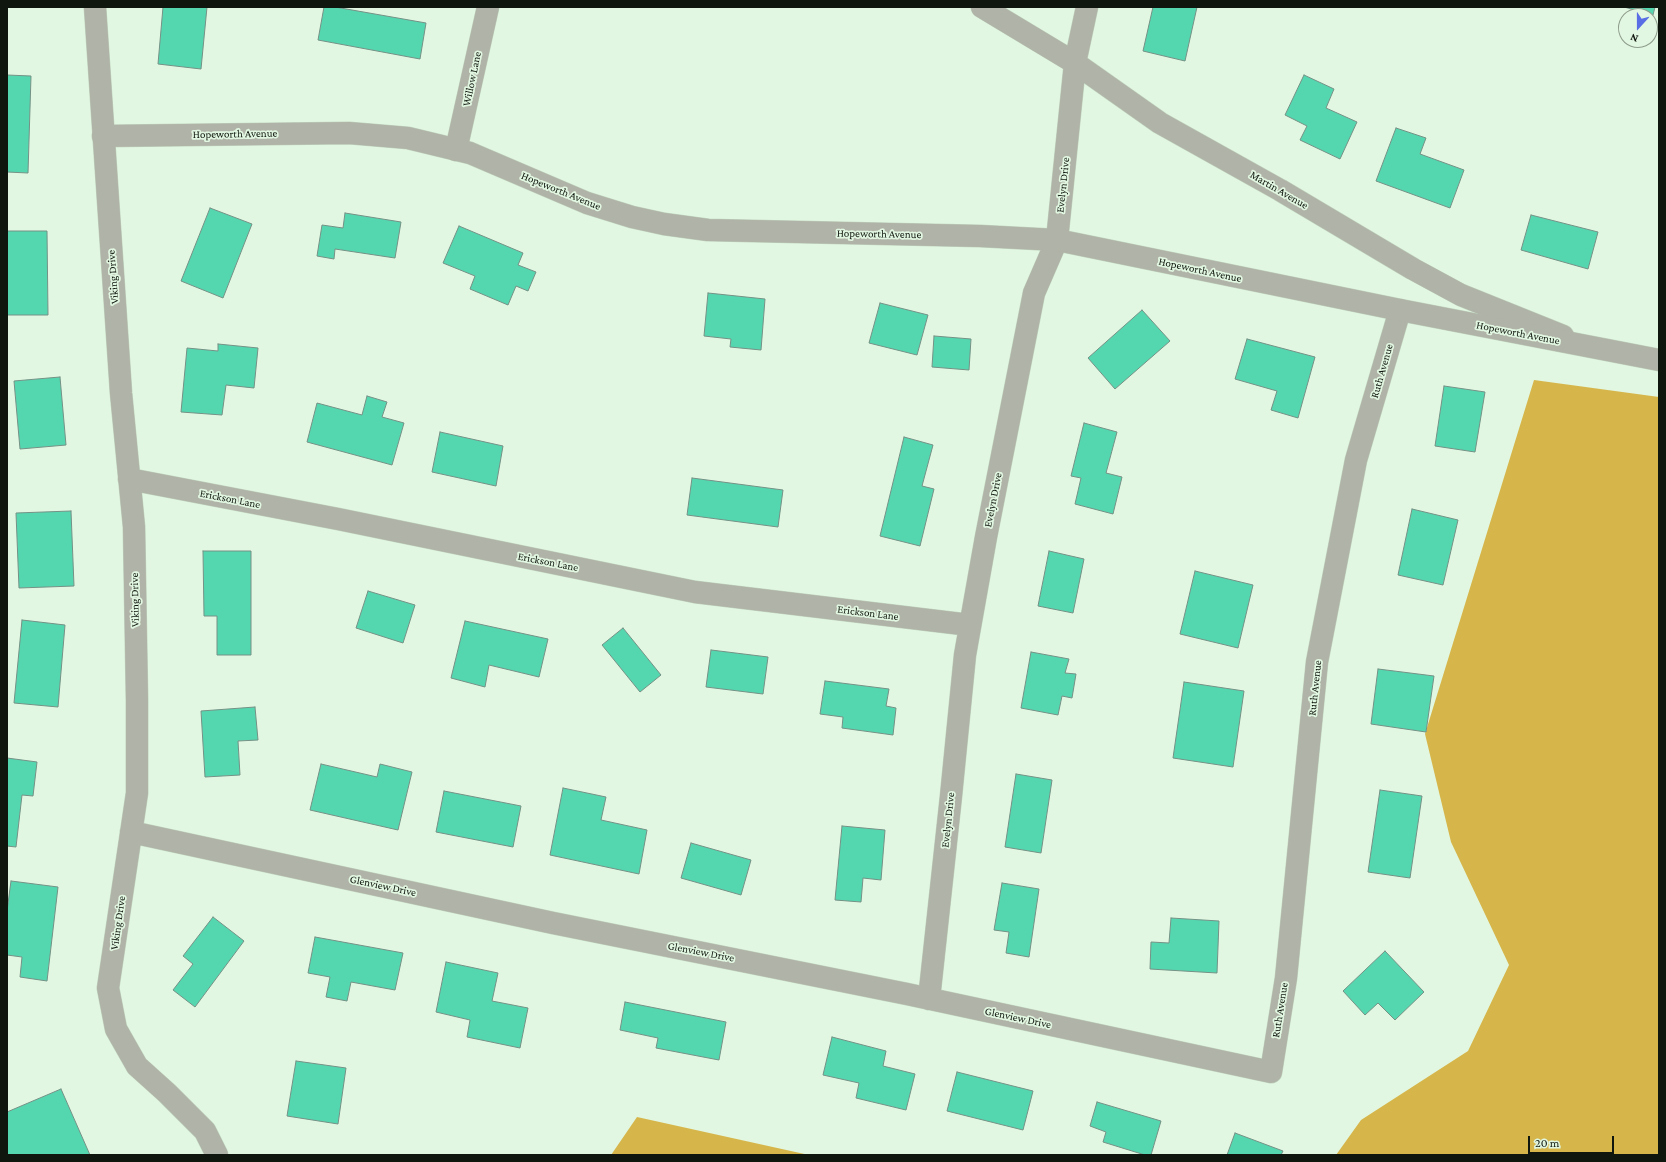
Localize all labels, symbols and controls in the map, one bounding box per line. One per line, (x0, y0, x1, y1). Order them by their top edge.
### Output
north arrow (1618, 8, 1658, 48)
text: N (1628, 31, 1640, 45)
street label: Willow Lane (460, 50, 484, 108)
street label: Hopeworth Avenue (193, 127, 277, 141)
street label: Evelyn Drive (1054, 157, 1072, 213)
street label: Martin Avenue (1248, 168, 1310, 212)
street label: Hopeworth Avenue (519, 169, 603, 213)
street label: Hopeworth Avenue (837, 227, 921, 241)
street label: Viking Drive (105, 249, 121, 305)
street label: Hopeworth Avenue (1157, 255, 1243, 285)
street label: Hopeworth Avenue (1475, 318, 1561, 348)
street label: Ruth Avenue (1368, 342, 1396, 400)
street label: Evelyn Drive (981, 472, 1005, 528)
street label: Erickson Lane (199, 487, 261, 511)
street label: Erickson Lane (517, 550, 579, 574)
street label: Viking Drive (128, 573, 142, 627)
street label: Erickson Lane (837, 603, 899, 623)
street label: Ruth Avenue (1306, 660, 1324, 716)
street label: Evelyn Drive (939, 792, 957, 848)
street label: Glenview Drive (349, 873, 417, 899)
street label: Viking Drive (108, 895, 128, 951)
street label: Glenview Drive (667, 939, 735, 965)
street label: Ruth Avenue (1269, 981, 1291, 1039)
street label: Glenview Drive (984, 1005, 1052, 1031)
scale bar (1530, 1128, 1616, 1154)
text: 20 m (1535, 1136, 1559, 1150)

